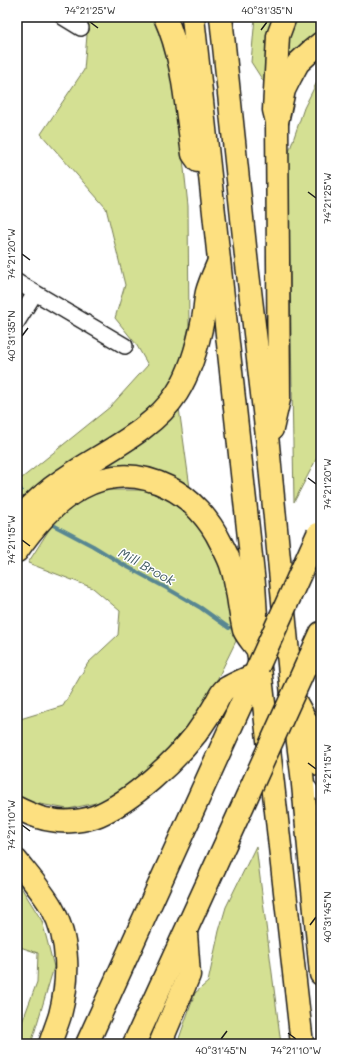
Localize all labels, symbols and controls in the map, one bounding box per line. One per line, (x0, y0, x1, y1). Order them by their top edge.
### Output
text: 74°21'25"W (64, 3, 116, 17)
text: 40°31'35"N (241, 3, 293, 17)
text: 74°21'25"W (320, 172, 334, 224)
text: 74°21'20"W (4, 228, 18, 280)
text: 40°31'35"N (4, 310, 18, 362)
text: 74°21'20"W (320, 458, 334, 510)
text: 74°21'15"W (4, 515, 18, 565)
water label: Mill Brook (116, 544, 179, 589)
text: 74°21'15"W (320, 744, 334, 794)
text: 74°21'10"W (4, 800, 18, 850)
text: 40°31'45"N (320, 891, 334, 943)
text: 40°31'45"N (195, 1043, 247, 1057)
text: 74°21'10"W (271, 1043, 321, 1057)

